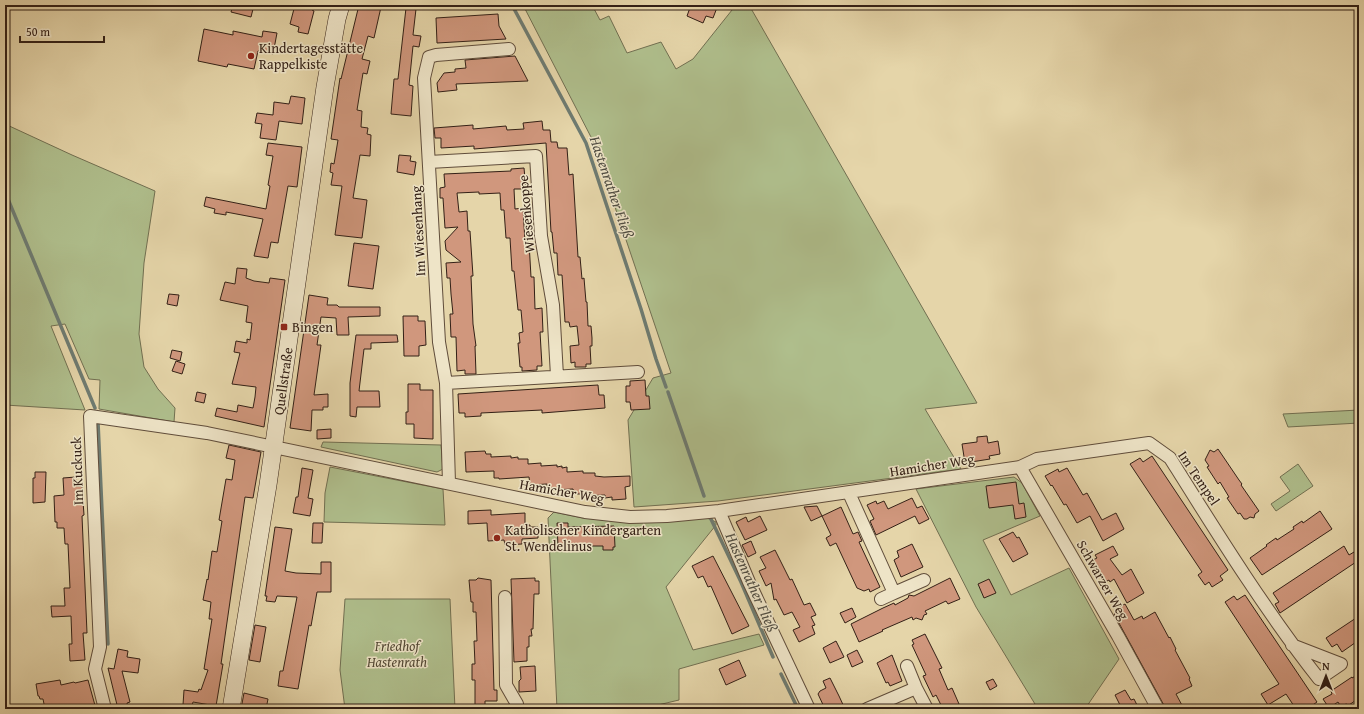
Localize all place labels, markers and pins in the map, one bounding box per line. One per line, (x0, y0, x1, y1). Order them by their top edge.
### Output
place label: Kindertagesstätte Rappelkiste (259, 38, 364, 74)
marker: Kindertagesstätte Rappelkiste (246, 51, 256, 61)
place label: Bingen (292, 317, 333, 337)
marker: Bingen (279, 322, 289, 332)
place label: Katholischer Kindergarten St. Wendelinus (505, 520, 661, 556)
marker: Katholischer Kindergarten St. Wendelinus (492, 533, 502, 543)

